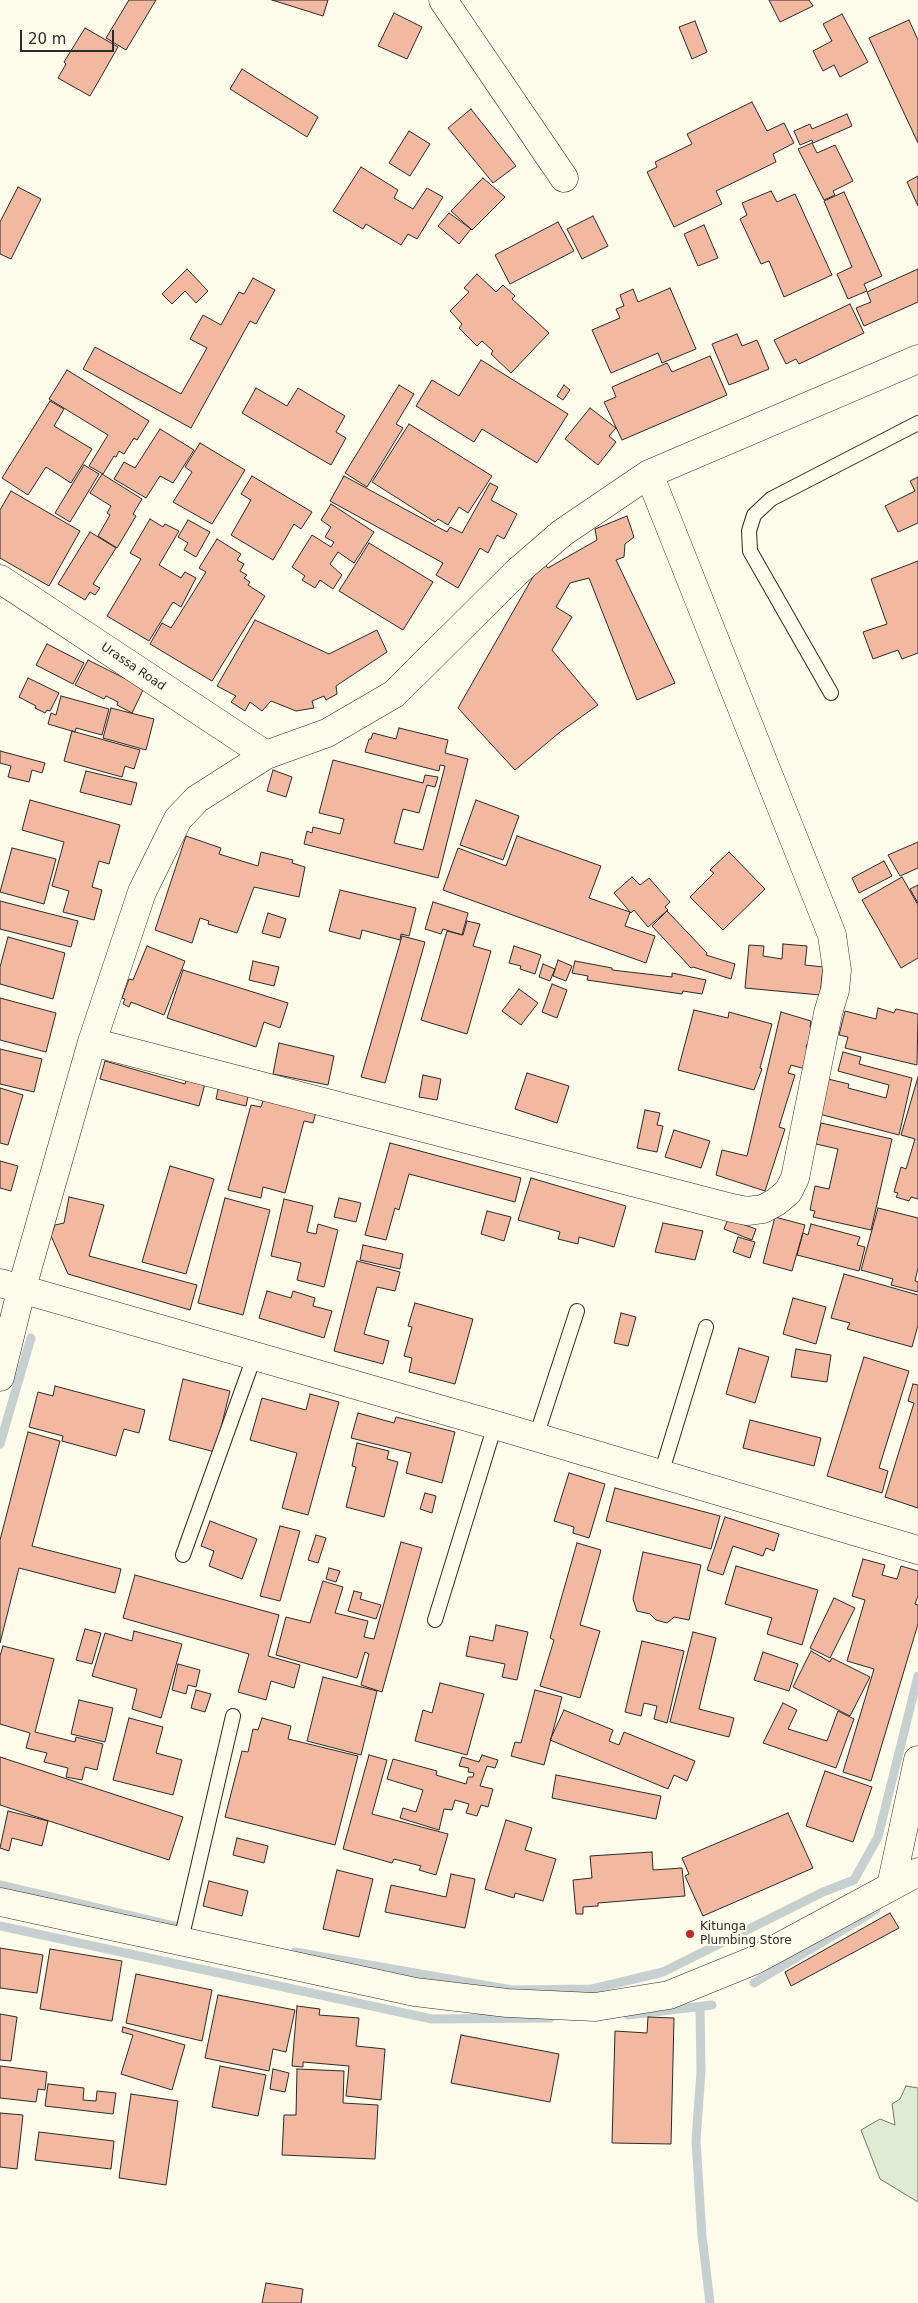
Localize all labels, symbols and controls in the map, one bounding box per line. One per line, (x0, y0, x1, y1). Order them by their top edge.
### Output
scale bar (22, 20, 116, 52)
text: 20 m (28, 30, 66, 48)
street label: Urassa Road (98, 640, 168, 694)
place label: Kitunga Plumbing Store (700, 1920, 792, 1948)
marker: Kitunga Plumbing Store (684, 1928, 696, 1940)

